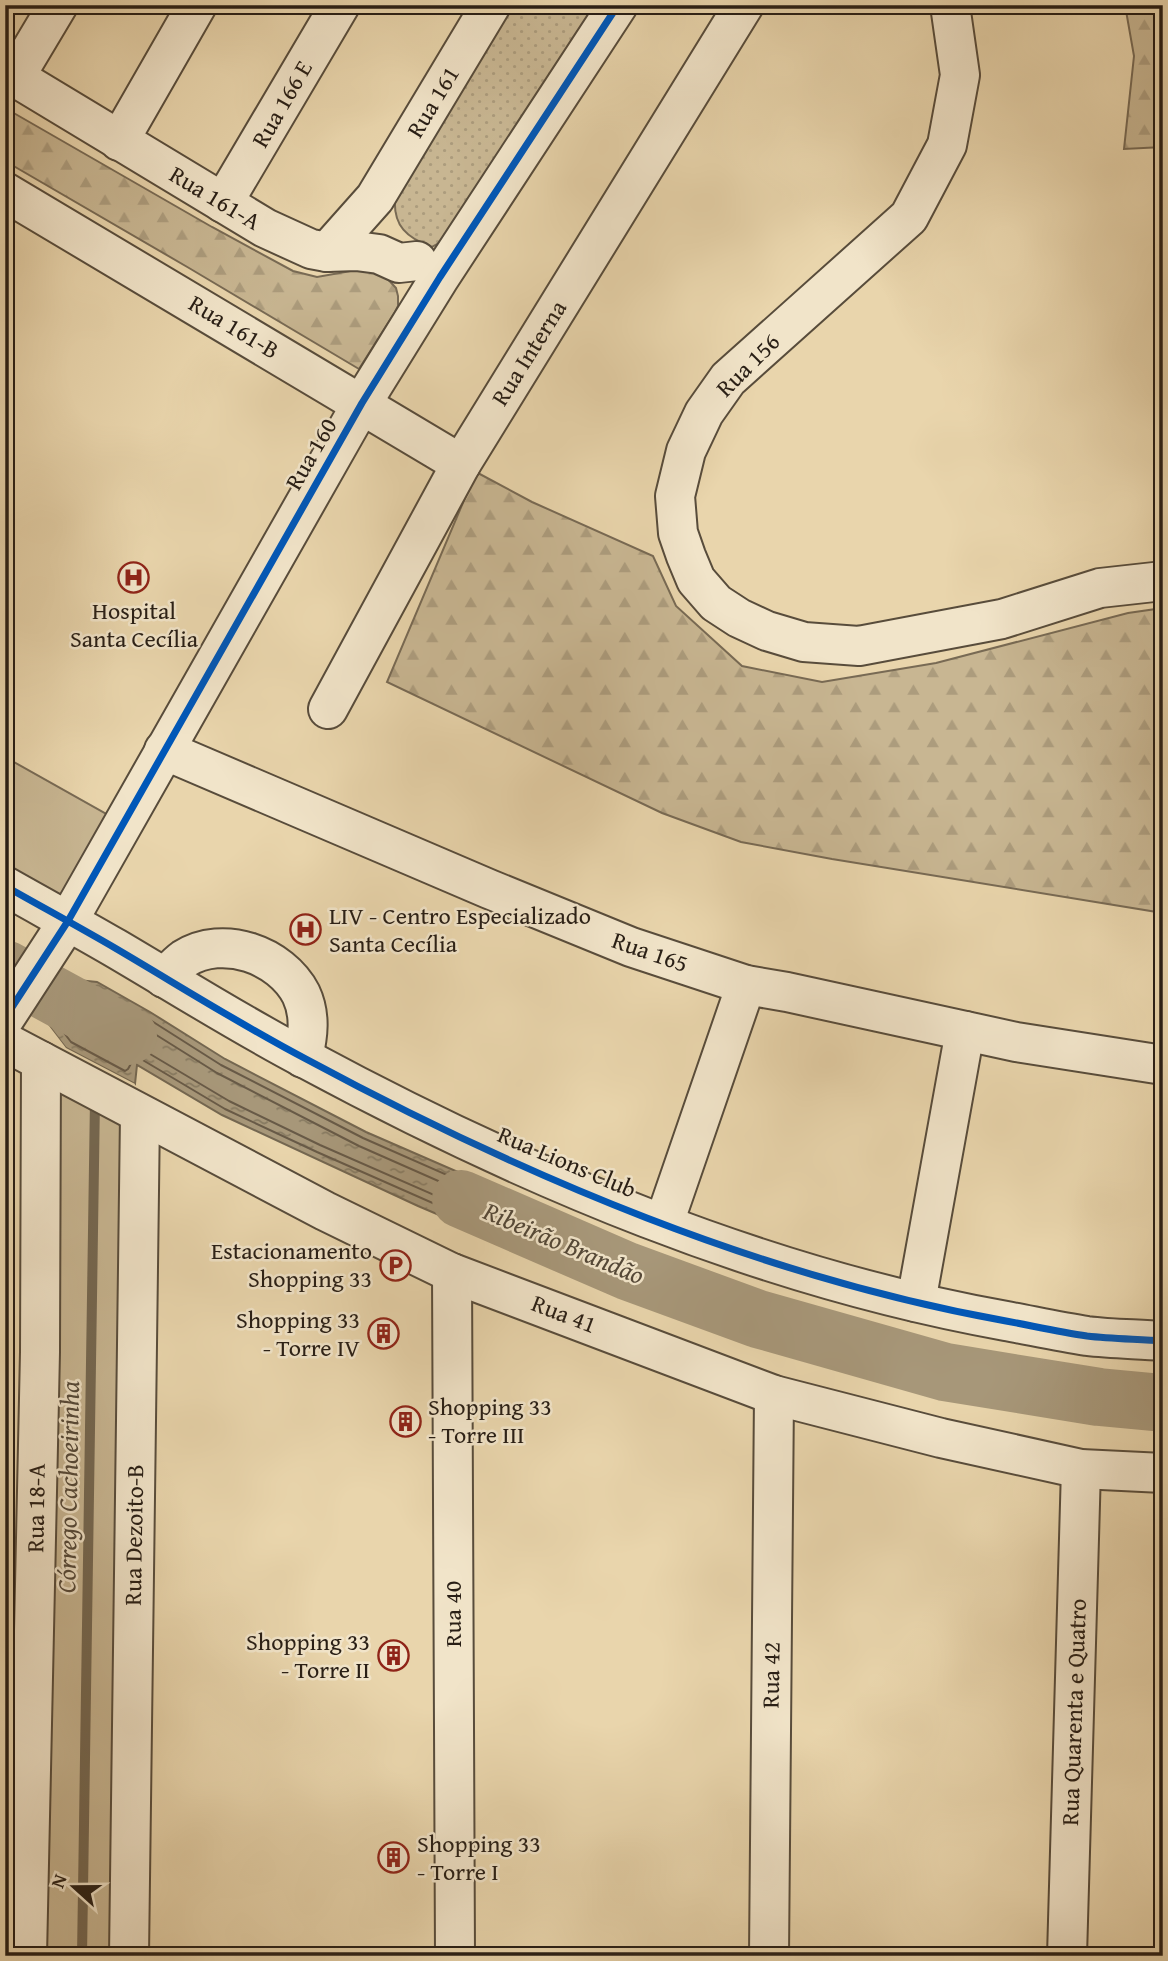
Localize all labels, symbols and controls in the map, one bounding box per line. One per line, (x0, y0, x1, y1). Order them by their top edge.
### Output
street label: Rua 166 E (243, 54, 321, 154)
street label: Rua 161 (397, 59, 468, 144)
street label: Rua 161-A (163, 157, 268, 239)
street label: Rua 161-B (182, 286, 286, 367)
street label: Rua Interna (482, 293, 575, 412)
street label: Rua 156 (708, 325, 788, 405)
street label: Rua 160 (276, 411, 345, 496)
hospital icon: Hospital Santa Cecília (117, 560, 151, 594)
place label: Hospital Santa Cecília (70, 593, 199, 656)
place label: LIV - Centro Especializado Santa Cecília (329, 898, 591, 961)
hospital icon: LIV - Centro Especializado Santa Cecília (289, 913, 323, 947)
street label: Rua 165 (608, 922, 693, 981)
street label: Rua Lions Club (492, 1117, 642, 1206)
water label: Ribeirão Brandão (477, 1191, 651, 1294)
place label: Estacionamento Shopping 33 (211, 1233, 372, 1296)
parking icon: Estacionamento Shopping 33 (378, 1248, 412, 1282)
street label: Rua 41 (527, 1285, 602, 1342)
place label: Shopping 33 - Torre IV (236, 1302, 360, 1365)
building icon: Shopping 33 - Torre IV (366, 1317, 400, 1351)
water label: Córrego Cachoeirinha (46, 1381, 89, 1593)
place label: Shopping 33 - Torre III (428, 1389, 552, 1452)
building icon: Shopping 33 - Torre III (388, 1404, 422, 1438)
street label: Rua 18-A (17, 1463, 54, 1553)
street label: Rua Dezoito-B (115, 1464, 152, 1606)
street label: Rua 40 (435, 1581, 470, 1647)
street label: Rua Quarenta e Quatro (1052, 1598, 1095, 1826)
place label: Shopping 33 - Torre II (246, 1624, 370, 1687)
building icon: Shopping 33 - Torre II (376, 1639, 410, 1673)
street label: Rua 42 (752, 1641, 789, 1709)
place label: Shopping 33 - Torre I (417, 1826, 541, 1889)
building icon: Shopping 33 - Torre I (377, 1841, 411, 1875)
north arrow (38, 1853, 108, 1923)
text: N (43, 1870, 74, 1892)

